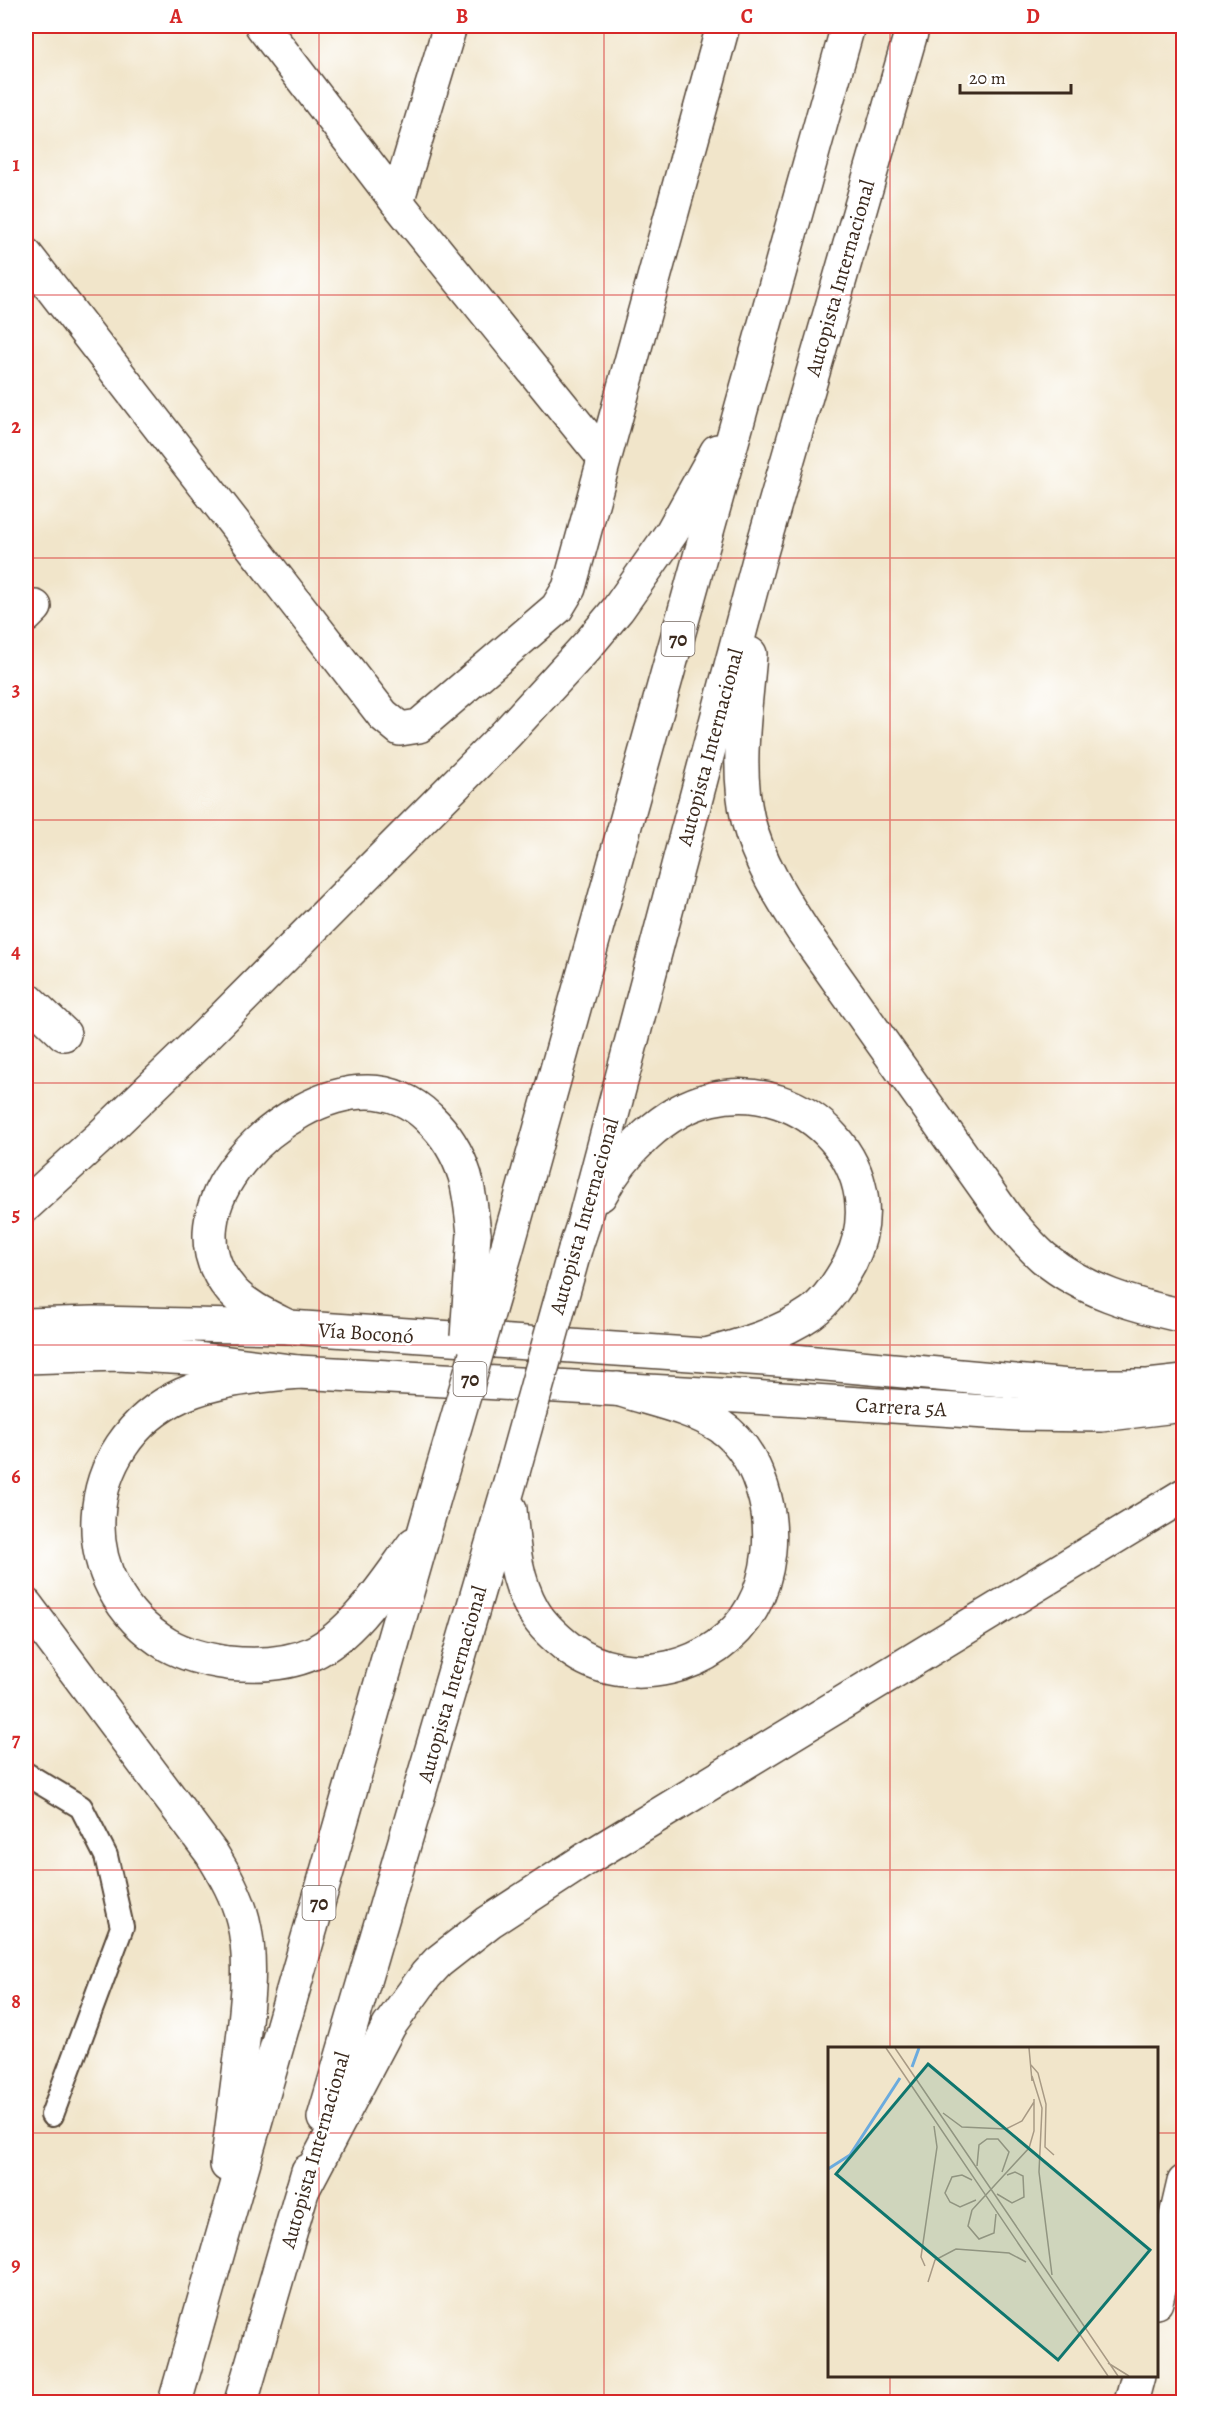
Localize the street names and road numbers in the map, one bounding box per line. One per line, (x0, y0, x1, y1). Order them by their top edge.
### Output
street label: Autopista Internacional (798, 176, 881, 380)
road number: 70 (662, 622, 694, 656)
street label: Autopista Internacional (670, 645, 750, 850)
street label: Autopista Internacional (542, 1114, 625, 1318)
street label: Vía Boconó (316, 1316, 415, 1350)
road number: 70 (454, 1362, 486, 1396)
street label: Carrera 5A (855, 1391, 948, 1423)
street label: Autopista Internacional (410, 1582, 493, 1786)
road number: 70 (302, 1886, 336, 1920)
street label: Autopista Internacional (273, 2048, 356, 2252)

